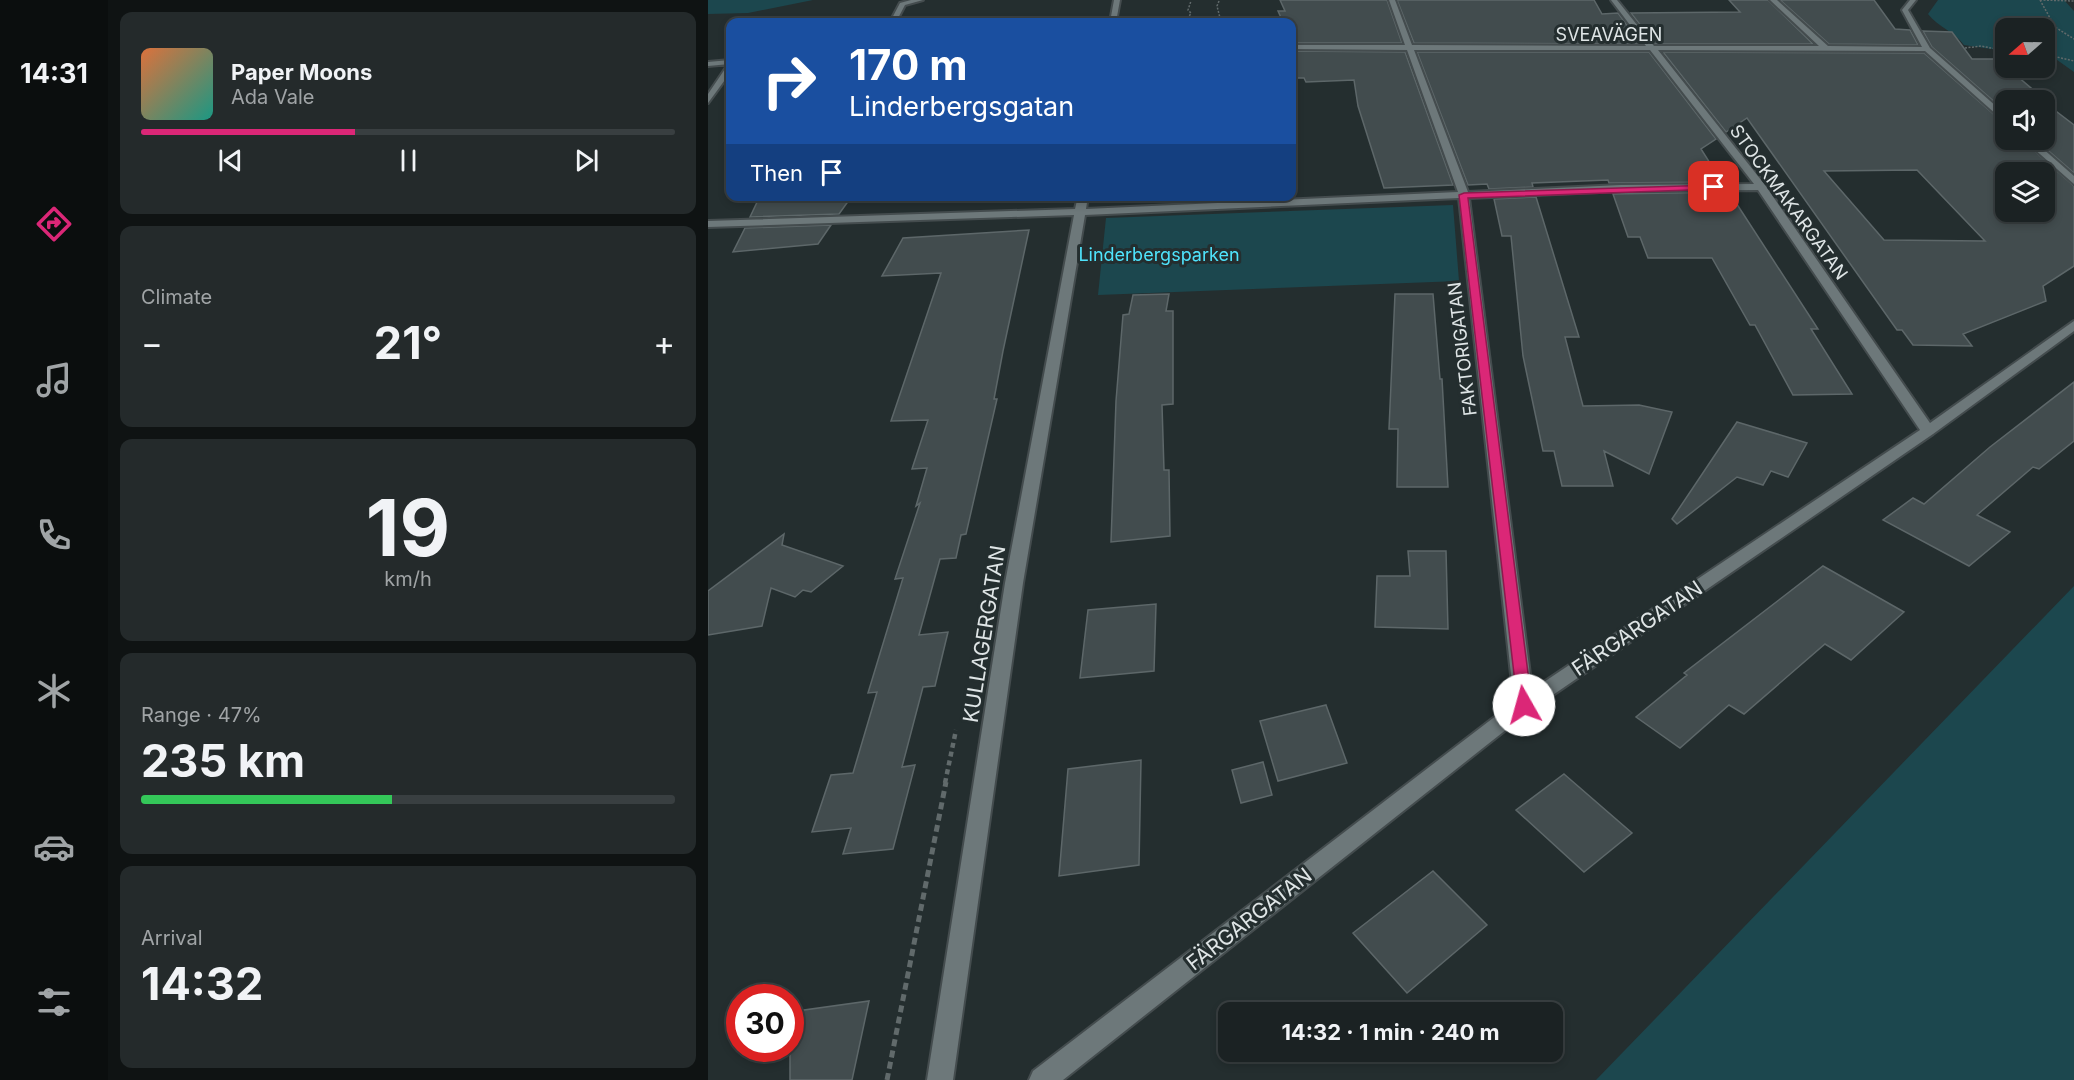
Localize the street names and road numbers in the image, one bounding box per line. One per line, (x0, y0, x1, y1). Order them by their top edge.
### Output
street label: SVEAVÄGEN (1556, 23, 1662, 45)
street label: STOCKMAKARGATAN (1726, 120, 1852, 284)
street label: FAKTORIGATAN (1443, 281, 1481, 417)
street label: KULLAGERGATAN (958, 544, 1010, 724)
street label: FÄRGARGATAN (1567, 574, 1707, 681)
street label: FÄRGARGATAN (1181, 862, 1316, 976)

